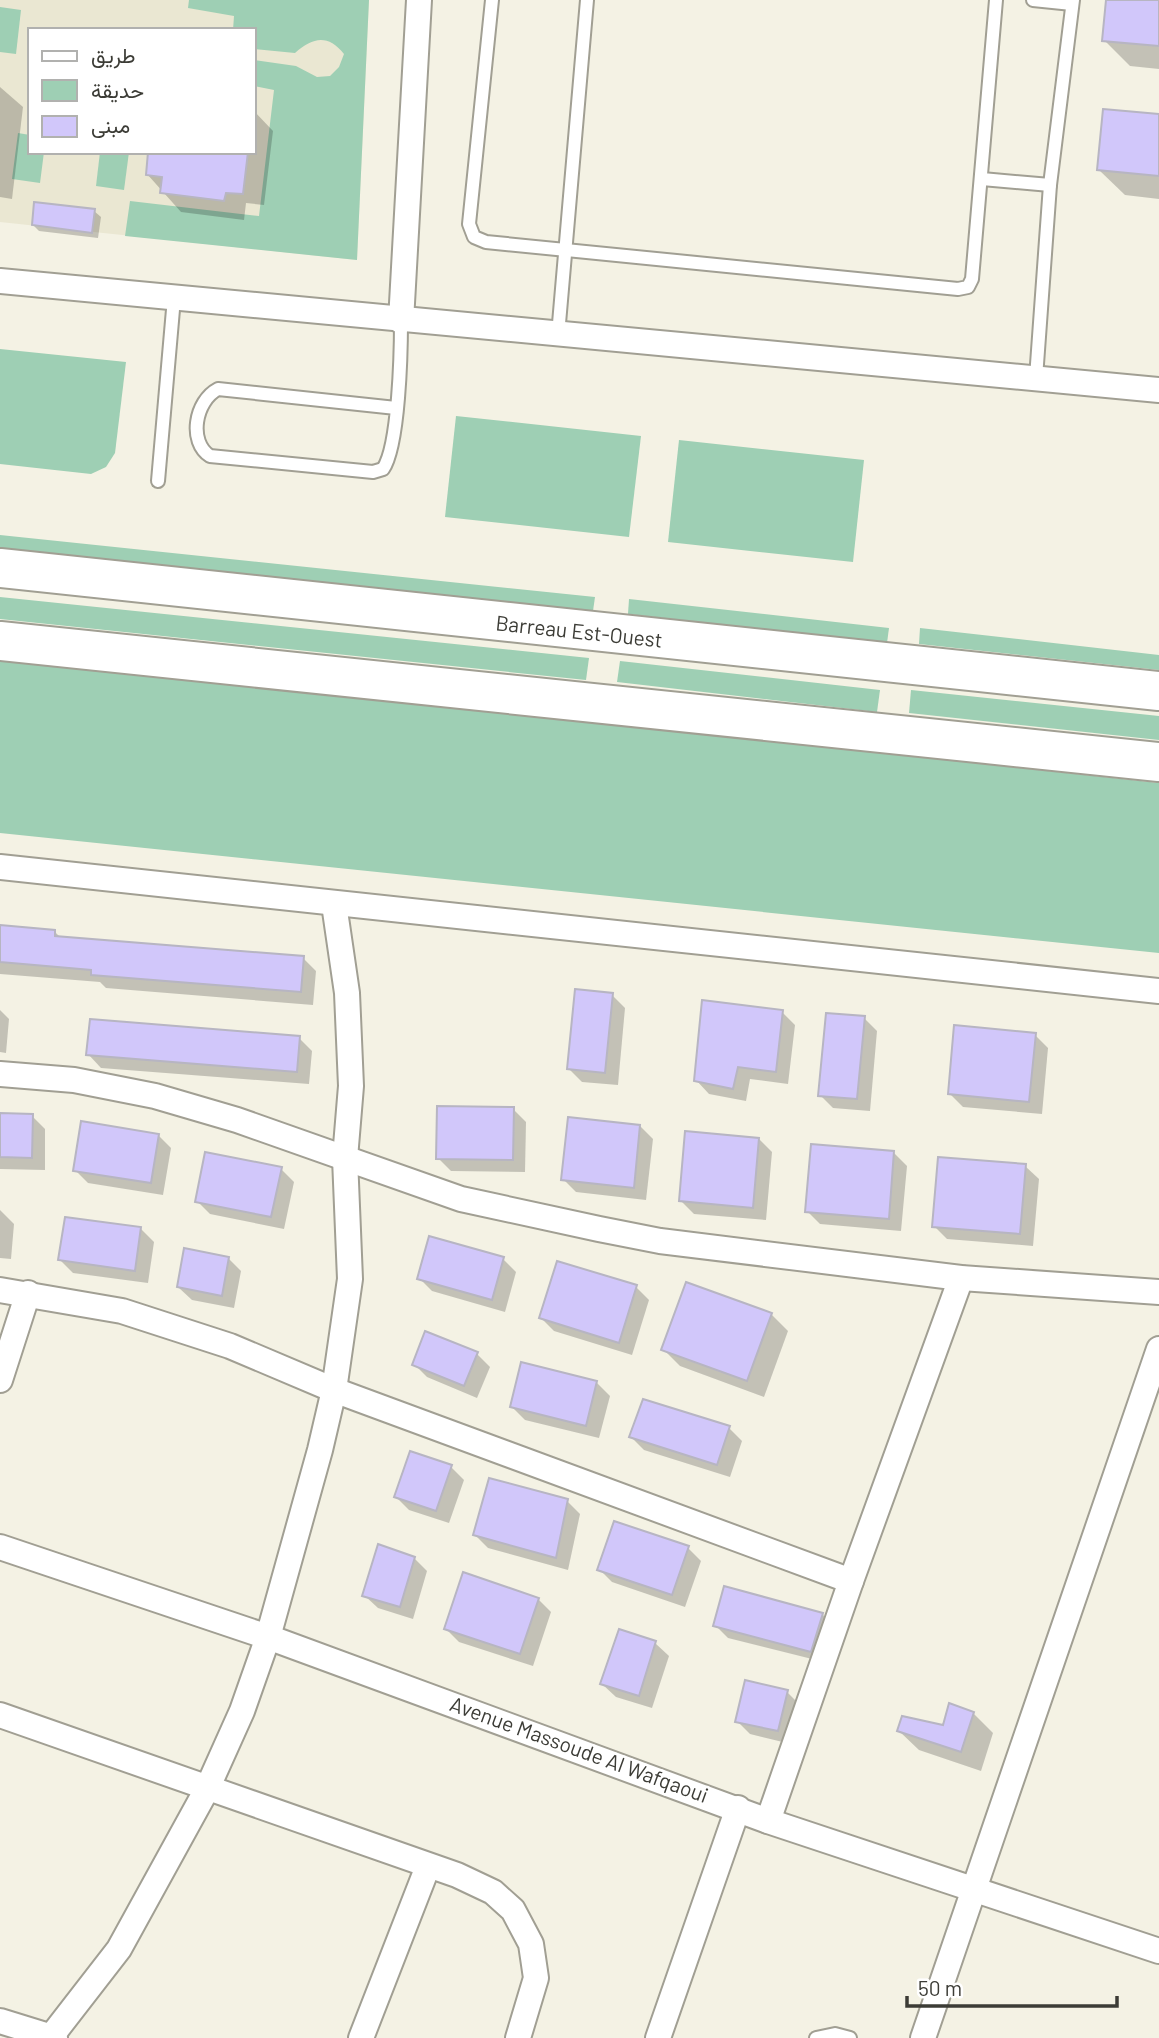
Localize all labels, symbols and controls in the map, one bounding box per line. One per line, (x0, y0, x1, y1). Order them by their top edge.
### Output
legend (28, 28, 256, 154)
text: طريق (91, 42, 136, 69)
text: حديقة (91, 77, 144, 103)
text: مبنى (91, 112, 130, 138)
street label: Barreau Est-Ouest (494, 609, 664, 652)
street label: Avenue Massoude Al Wafqaoui (447, 1690, 712, 1807)
scale bar (907, 1965, 1117, 2009)
text: 50 m (918, 1975, 962, 2000)

